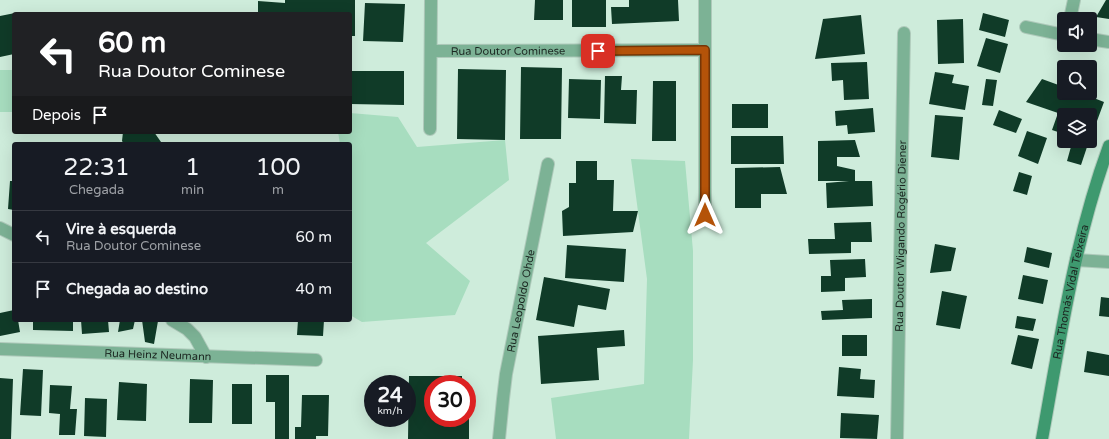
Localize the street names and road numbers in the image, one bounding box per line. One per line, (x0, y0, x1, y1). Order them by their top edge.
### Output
street label: Rua Doutor Cominese (451, 45, 565, 58)
street label: Rua Doutor Wigando Rogério Diener (893, 139, 909, 332)
street label: Rua Thomás Vidal Teixeira (1050, 223, 1091, 360)
street label: Rua Leopoldo Ohde (504, 248, 538, 353)
street label: Rua Heinz Neumann (104, 347, 212, 363)

